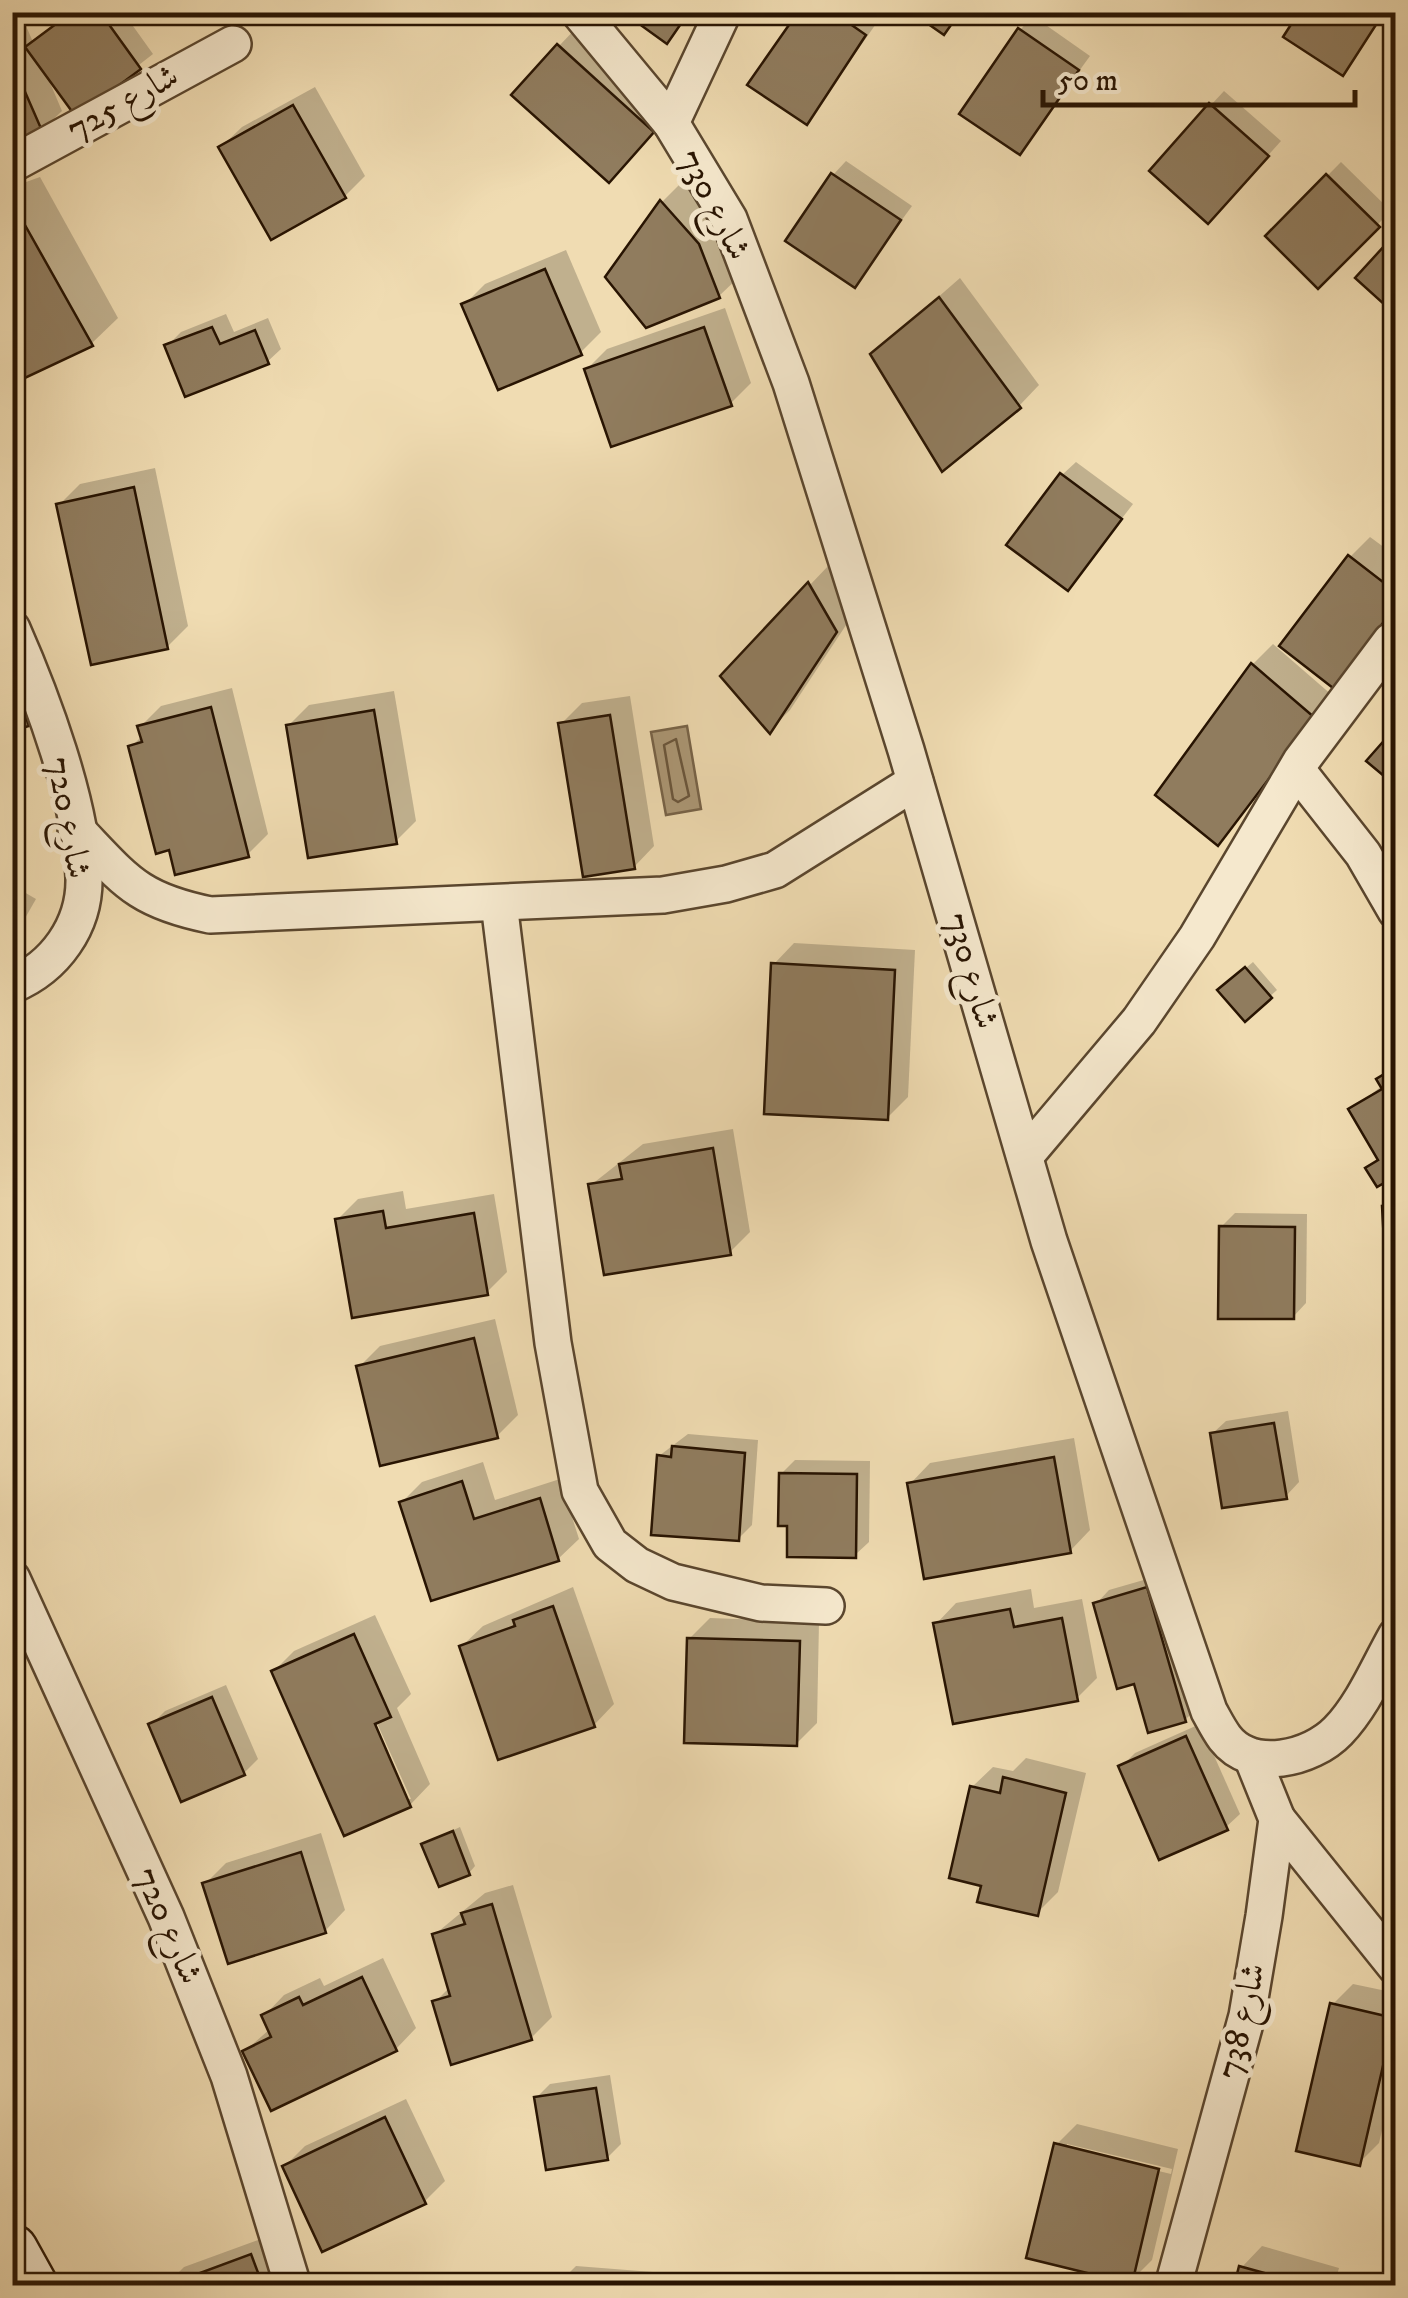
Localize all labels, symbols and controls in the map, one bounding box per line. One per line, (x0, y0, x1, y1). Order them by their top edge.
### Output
scale bar (1043, 45, 1356, 107)
street label: شارع 725 (59, 54, 189, 156)
text: 50 m (1058, 63, 1118, 100)
street label: شارع 730 (663, 142, 761, 270)
street label: شارع 720 (31, 754, 100, 883)
street label: شارع 730 (929, 908, 1008, 1035)
street label: شارع 720 (119, 1861, 212, 1993)
street label: شارع 738 (1207, 1959, 1281, 2084)

